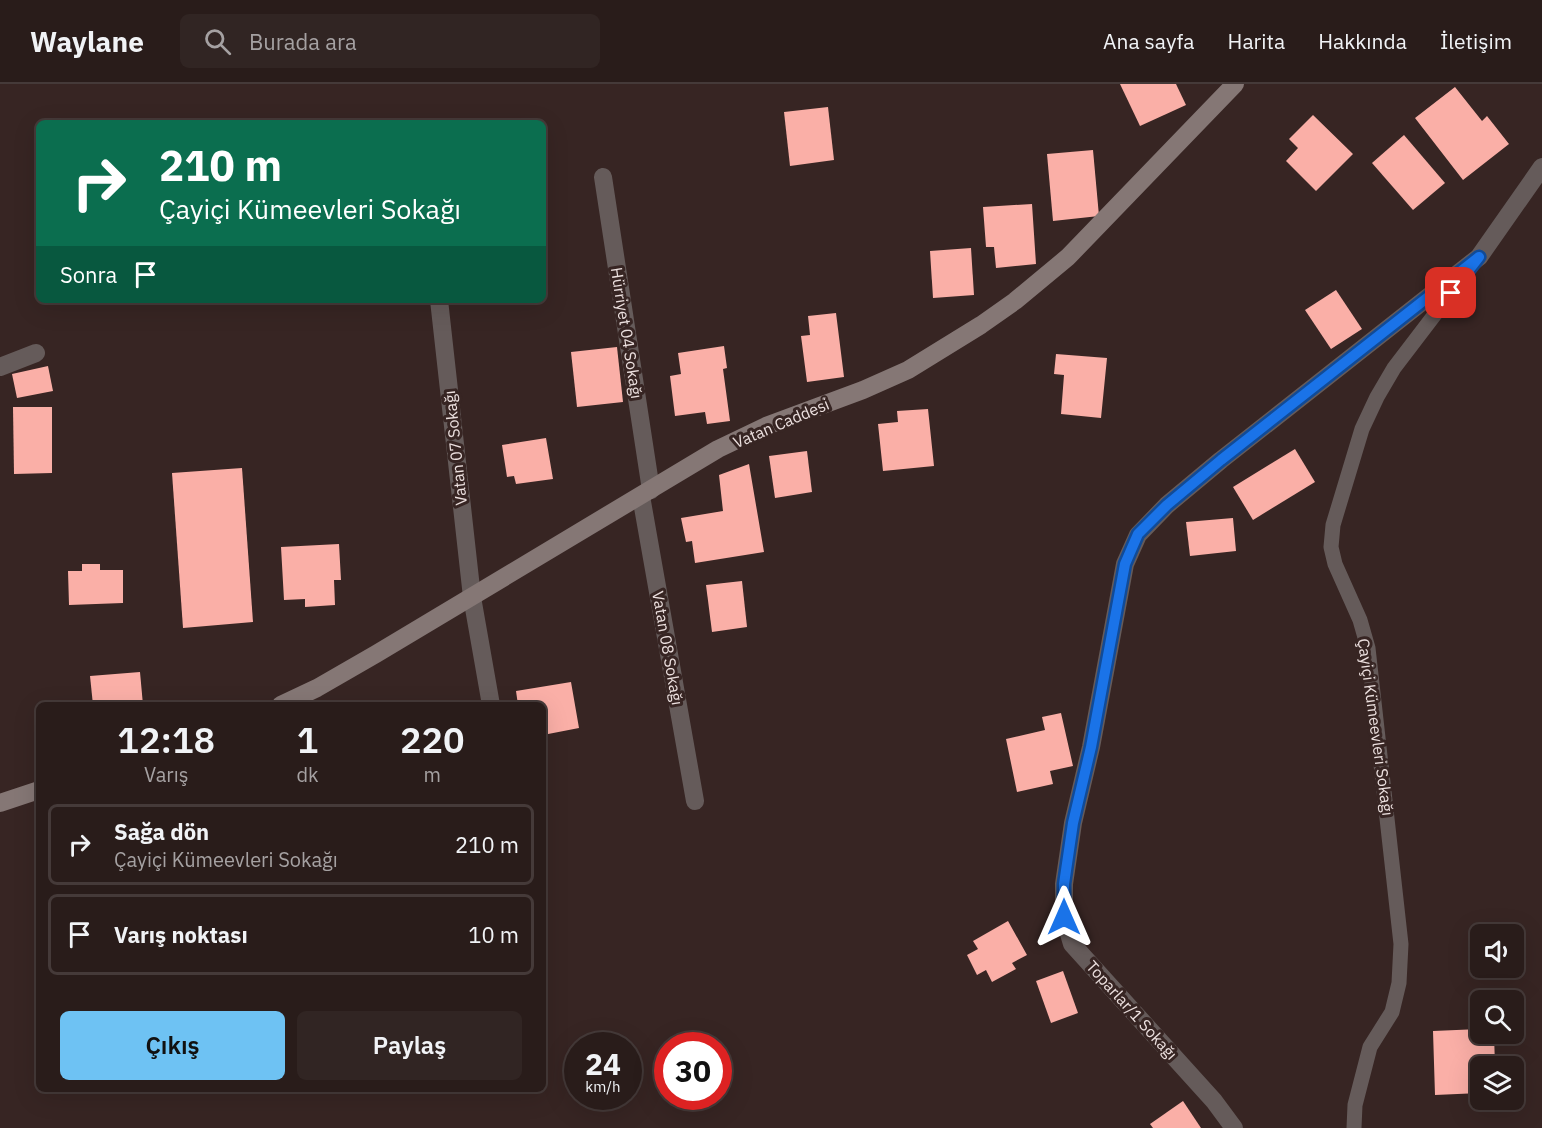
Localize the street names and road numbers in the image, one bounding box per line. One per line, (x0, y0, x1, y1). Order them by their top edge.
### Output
street label: Hürriyet 04 Sokağı (607, 266, 647, 400)
street label: Vatan 07 Sokağı (439, 390, 471, 506)
street label: Vatan Caddesi (730, 394, 832, 452)
street label: Vatan 08 Sokağı (648, 589, 688, 707)
street label: Çayiçi Kümeevleri Sokağı (1354, 637, 1398, 817)
street label: Toparlar/1 Sokağı (1082, 956, 1182, 1064)

